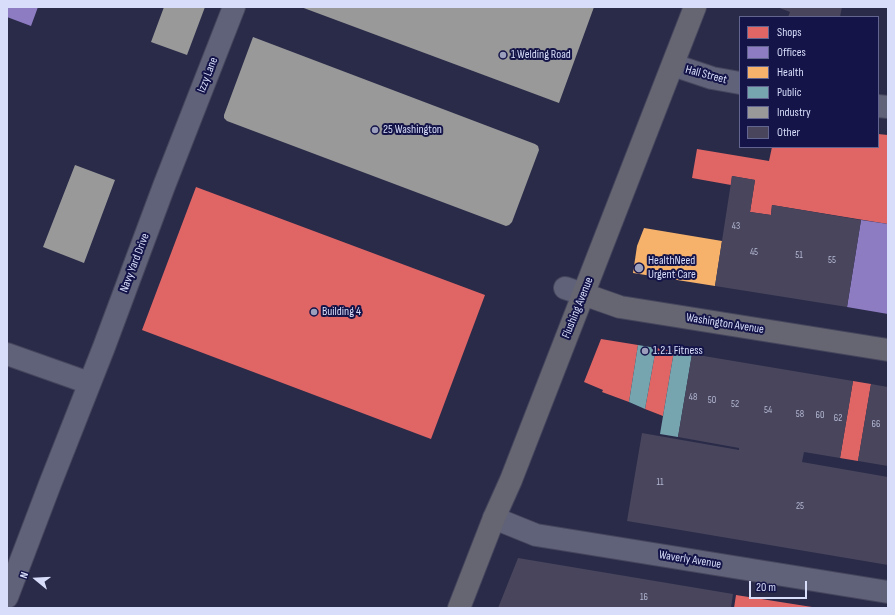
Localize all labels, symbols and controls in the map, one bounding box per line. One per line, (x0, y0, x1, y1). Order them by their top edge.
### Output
legend (739, 16, 879, 148)
text: Shops (777, 25, 802, 40)
text: Offices (777, 45, 806, 60)
place label: 1 Welding Road (511, 48, 571, 62)
marker: 1 Welding Road (498, 50, 508, 60)
street label: Izzy Lane (195, 55, 221, 95)
street label: Hall Street (684, 63, 728, 87)
text: Health (777, 65, 804, 80)
text: Public (777, 85, 802, 100)
text: Industry (777, 105, 811, 120)
place label: 25 Washington (383, 123, 442, 137)
marker: 25 Washington (370, 125, 380, 135)
text: Other (777, 125, 800, 140)
house number: 43 (732, 220, 740, 232)
street label: Navy Yard Drive (117, 231, 153, 295)
house number: 45 (750, 246, 758, 258)
house number: 51 (795, 249, 803, 261)
place label: HealthNeed Urgent Care (648, 254, 696, 282)
house number: 55 (828, 254, 836, 266)
marker: HealthNeed Urgent Care (633, 262, 645, 274)
street label: Flushing Avenue (559, 275, 597, 341)
place label: Building 4 (322, 305, 361, 319)
marker: Building 4 (309, 307, 319, 317)
street label: Washington Avenue (685, 311, 765, 337)
place label: 1.2.1 Fitness (653, 344, 703, 358)
marker: 1.2.1 Fitness (640, 346, 650, 356)
house number: 48 (689, 391, 697, 403)
house number: 50 (708, 394, 716, 406)
house number: 52 (731, 398, 739, 410)
house number: 54 (764, 404, 772, 416)
house number: 58 (796, 408, 804, 420)
house number: 60 (816, 409, 824, 421)
house number: 62 (834, 412, 842, 424)
house number: 66 (872, 418, 880, 430)
house number: 11 (657, 476, 663, 488)
house number: 25 (796, 500, 804, 512)
street label: Waverly Avenue (658, 548, 722, 572)
north arrow (16, 559, 56, 599)
text: N (17, 570, 31, 580)
scale bar (751, 573, 809, 599)
text: 20 m (756, 580, 776, 595)
house number: 16 (640, 591, 648, 603)

